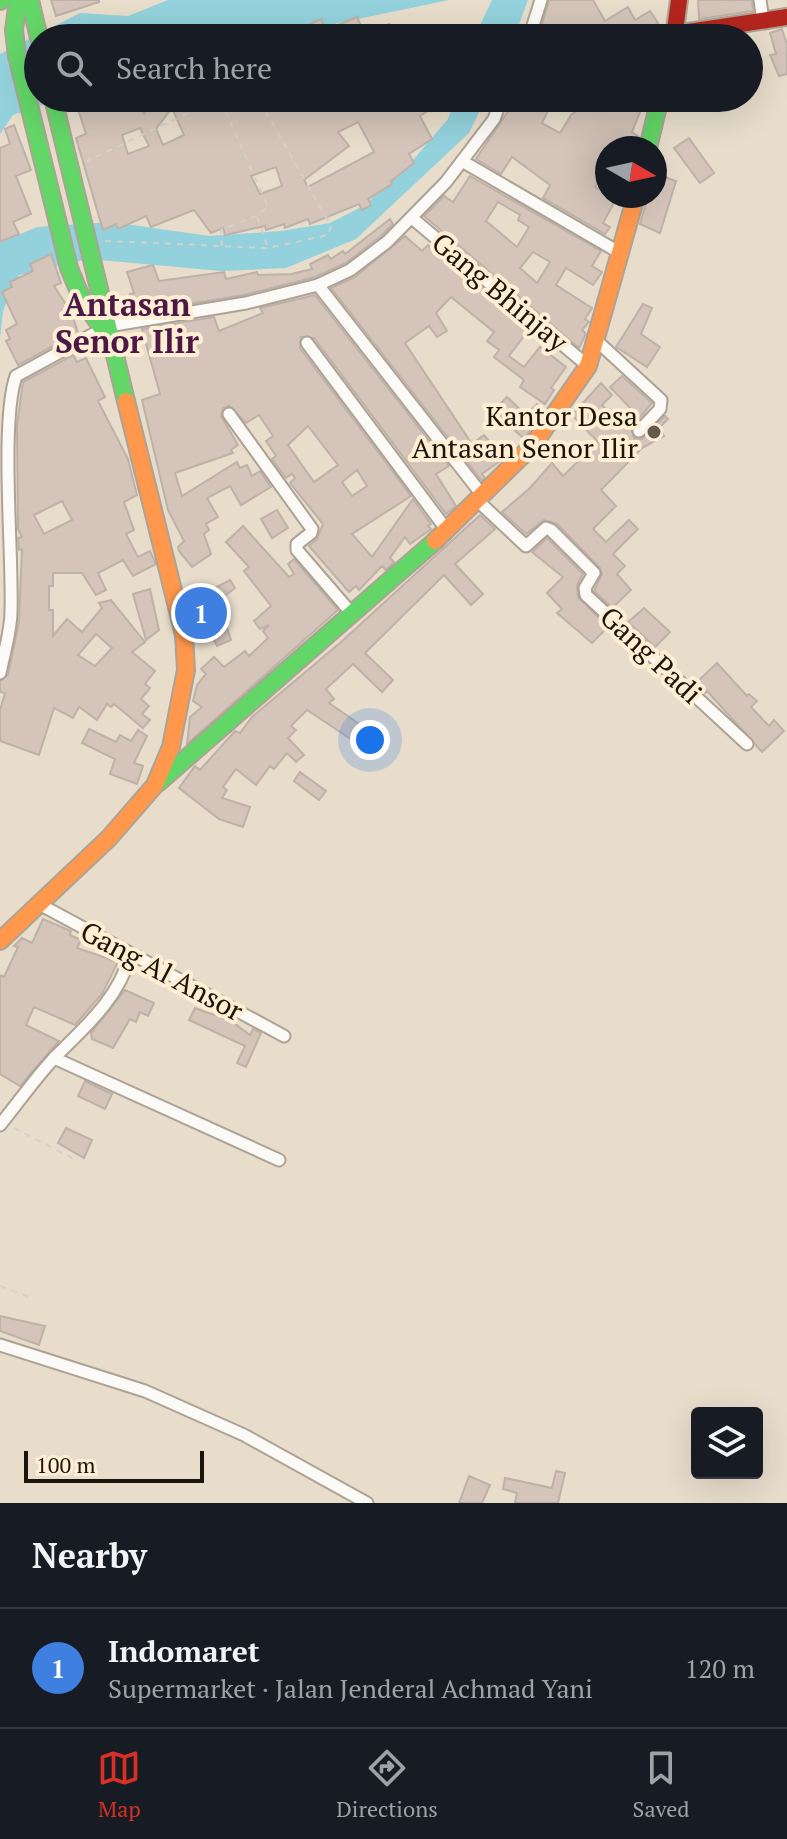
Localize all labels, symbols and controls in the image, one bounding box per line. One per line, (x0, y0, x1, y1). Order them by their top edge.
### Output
search box (24, 24, 763, 112)
icon: search (52, 46, 96, 90)
text: Search here (116, 48, 272, 88)
north arrow (595, 136, 667, 208)
street label: Gang Bhinjay (425, 224, 577, 360)
district label: Antasan Senor Ilir (55, 283, 199, 362)
place label: Kantor Desa Antasan Senor Ilir (412, 397, 638, 466)
marker: Kantor Desa Antasan Senor Ilir (645, 423, 663, 441)
pin: 1 (175, 583, 227, 643)
street label: Gang Padi (593, 598, 710, 711)
your location (350, 720, 390, 760)
street label: Gang Al Ansor (75, 912, 250, 1029)
map controls (691, 1407, 763, 1479)
button: layers (691, 1407, 763, 1479)
scale bar (24, 1447, 204, 1483)
text: 100 m (36, 1450, 96, 1479)
text: Nearby (32, 1533, 147, 1578)
text: Indomaret (108, 1631, 260, 1671)
text: 1 (51, 1651, 65, 1685)
text: 120 m (685, 1651, 755, 1685)
text: Supermarket · Jalan Jenderal Achmad Yani (108, 1671, 593, 1705)
tab: Map (97, 1746, 141, 1823)
tab: Directions (336, 1746, 438, 1823)
tab: Saved (633, 1746, 690, 1823)

